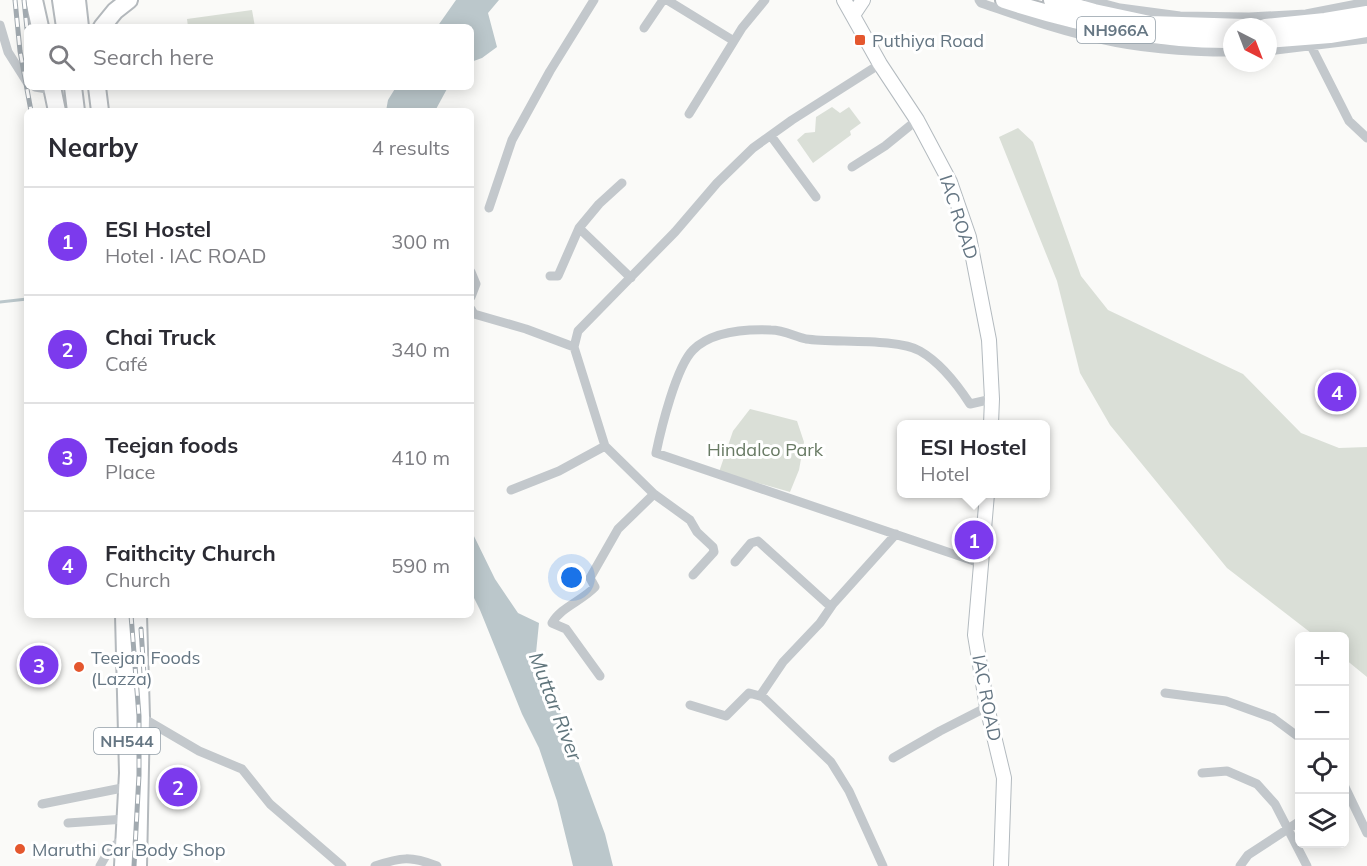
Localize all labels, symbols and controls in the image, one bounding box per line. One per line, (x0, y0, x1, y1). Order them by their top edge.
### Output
road number: NH966A (1077, 17, 1155, 43)
north arrow (1223, 18, 1277, 72)
search box (24, 24, 474, 90)
place label: Puthiya Road (872, 29, 984, 52)
marker: Puthiya Road (853, 33, 867, 47)
icon: search (45, 41, 78, 74)
text: Search here (93, 43, 214, 71)
text: Nearby (48, 131, 138, 164)
text: 4 results (372, 135, 450, 160)
street label: IAC ROAD (935, 172, 983, 262)
text: ESI Hostel (105, 215, 211, 243)
text: 1 (62, 229, 74, 254)
text: 300 m (391, 229, 450, 254)
text: Hotel · IAC ROAD (105, 243, 266, 268)
text: Chai Truck (105, 323, 216, 351)
text: 2 (62, 337, 74, 362)
text: 340 m (391, 337, 450, 362)
text: Café (105, 351, 148, 376)
pin: 4 (1318, 370, 1356, 414)
popup (897, 420, 1050, 498)
text: Teejan foods (105, 431, 238, 459)
text: ESI Hostel (920, 433, 1027, 461)
park label: Hindalco Park (707, 438, 824, 461)
text: 3 (62, 445, 74, 470)
text: 410 m (391, 445, 450, 470)
text: Place (105, 459, 155, 484)
text: Hotel (920, 461, 970, 486)
pin: 1 (954, 518, 994, 562)
text: Faithcity Church (105, 539, 276, 567)
text: 4 (62, 553, 74, 578)
text: 590 m (391, 553, 450, 578)
your location (557, 563, 586, 592)
text: Church (105, 567, 171, 592)
map controls (1295, 632, 1349, 848)
button: + (1295, 632, 1349, 686)
pin: 3 (20, 642, 58, 688)
place label: Teejan Foods (Lazza) (91, 646, 201, 690)
water label: Muttar River (524, 648, 588, 764)
street label: IAC ROAD (967, 653, 1007, 743)
marker: Teejan Foods (Lazza) (72, 660, 86, 674)
button: − (1295, 686, 1349, 740)
road number: NH544 (94, 728, 160, 754)
button: locate (1295, 740, 1349, 794)
pin: 2 (158, 764, 198, 810)
button: layers (1295, 794, 1349, 848)
place label: Maruthi Car Body Shop (32, 838, 225, 861)
marker: Maruthi Car Body Shop (13, 842, 27, 856)

